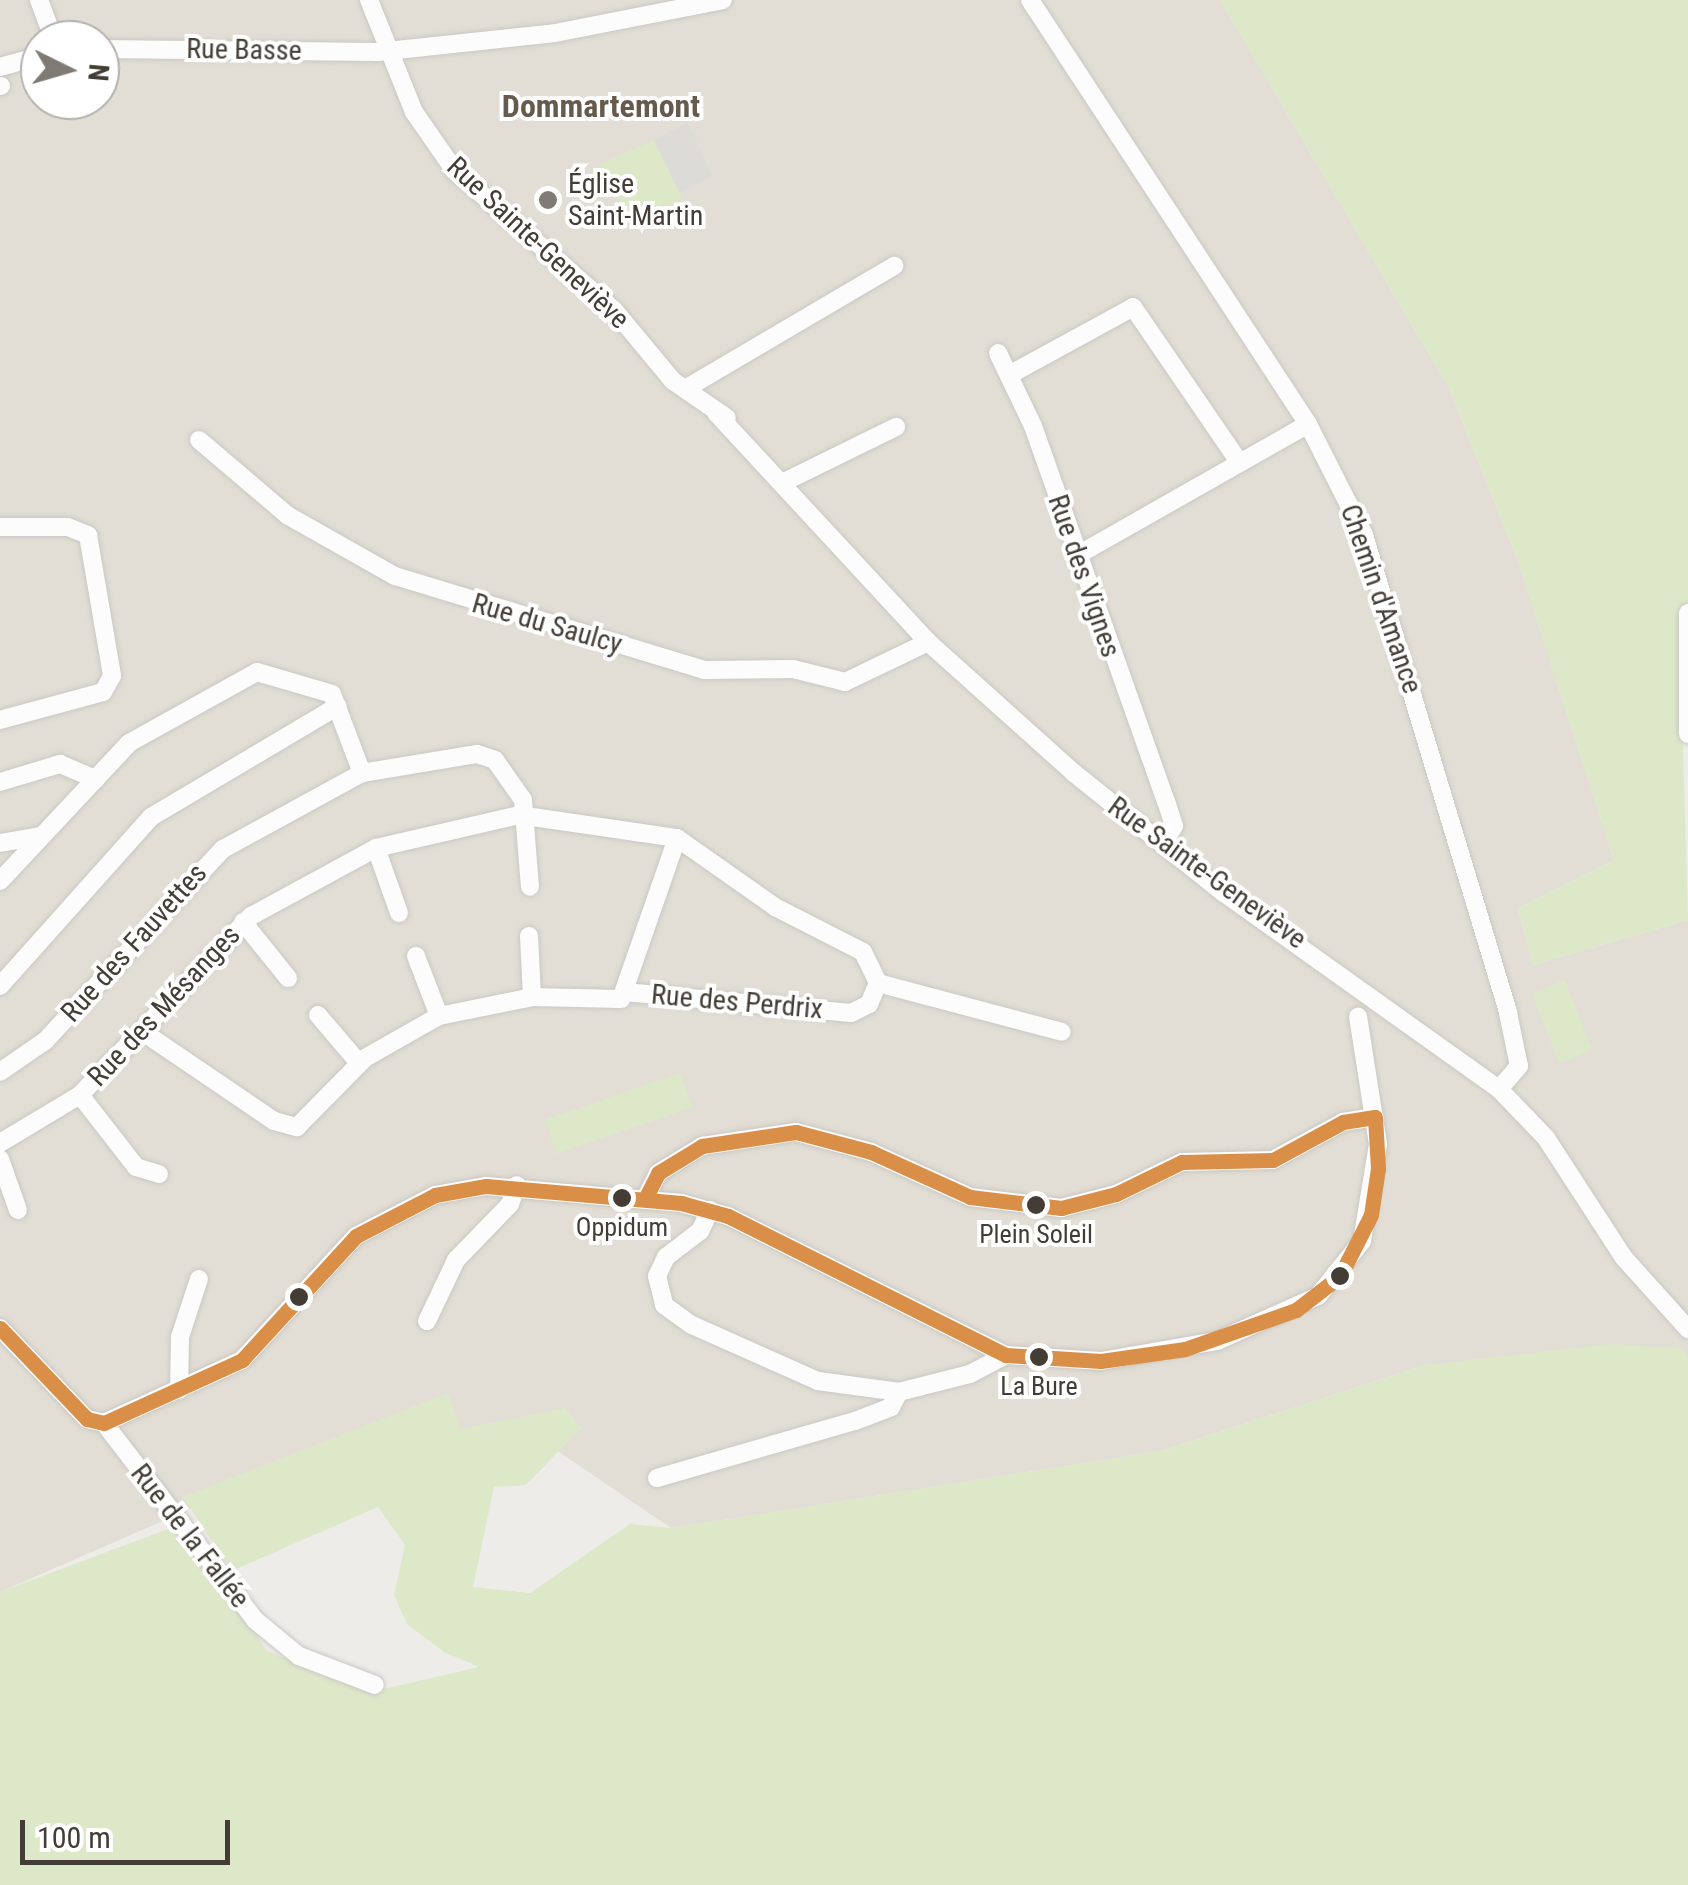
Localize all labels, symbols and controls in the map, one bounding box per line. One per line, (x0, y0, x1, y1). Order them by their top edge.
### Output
north arrow (20, 20, 120, 120)
street label: Rue Basse (186, 32, 302, 68)
text: N (81, 63, 116, 82)
district label: Dommartemont (502, 87, 700, 125)
street label: Rue Sainte-Geneviève (440, 150, 636, 336)
place label: Église Saint-Martin (568, 167, 703, 233)
marker: Église Saint-Martin (537, 189, 559, 211)
street label: Rue des Vignes (1041, 490, 1127, 662)
street label: Chemin d'Amance (1333, 500, 1429, 698)
street label: Rue du Saulcy (468, 587, 626, 661)
street label: Rue Sainte-Geneviève (1101, 790, 1313, 956)
street label: Rue des Fauvettes (54, 857, 214, 1029)
street label: Rue des Mésanges (81, 919, 247, 1093)
street label: Rue des Perdrix (650, 978, 824, 1026)
marker: Oppidum (612, 1188, 632, 1208)
marker: Plein Soleil (1026, 1195, 1046, 1215)
place label: Oppidum (576, 1212, 668, 1244)
place label: Plein Soleil (979, 1219, 1093, 1251)
unlabelled marker (1330, 1266, 1350, 1286)
unlabelled marker (289, 1287, 309, 1307)
marker: La Bure (1029, 1347, 1049, 1367)
place label: La Bure (1000, 1371, 1078, 1403)
street label: Rue de la Fallée (123, 1457, 257, 1615)
scale bar (25, 1800, 235, 1862)
text: 100 m (37, 1820, 111, 1855)

